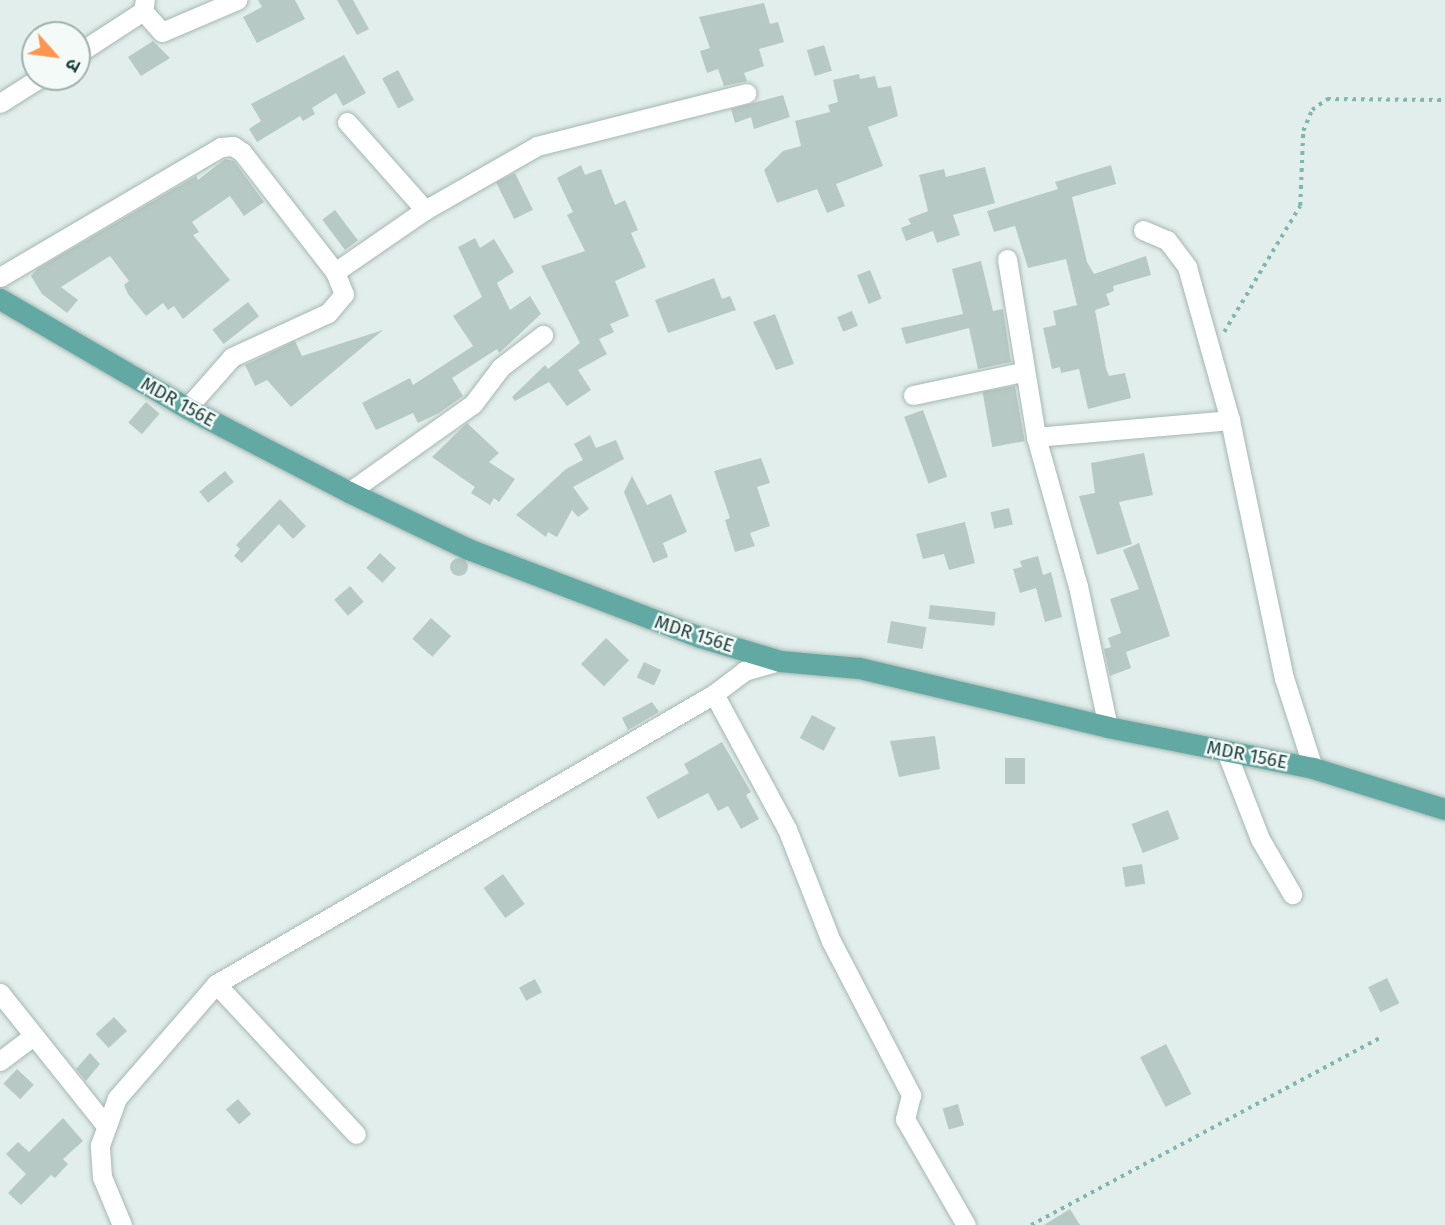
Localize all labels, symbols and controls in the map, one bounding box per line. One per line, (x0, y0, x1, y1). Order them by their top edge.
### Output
north arrow (21, 21, 91, 91)
text: उ (60, 55, 86, 75)
street label: MDR 156E (137, 372, 219, 432)
street label: MDR 156E (652, 611, 736, 657)
street label: MDR 156E (1205, 736, 1289, 774)

